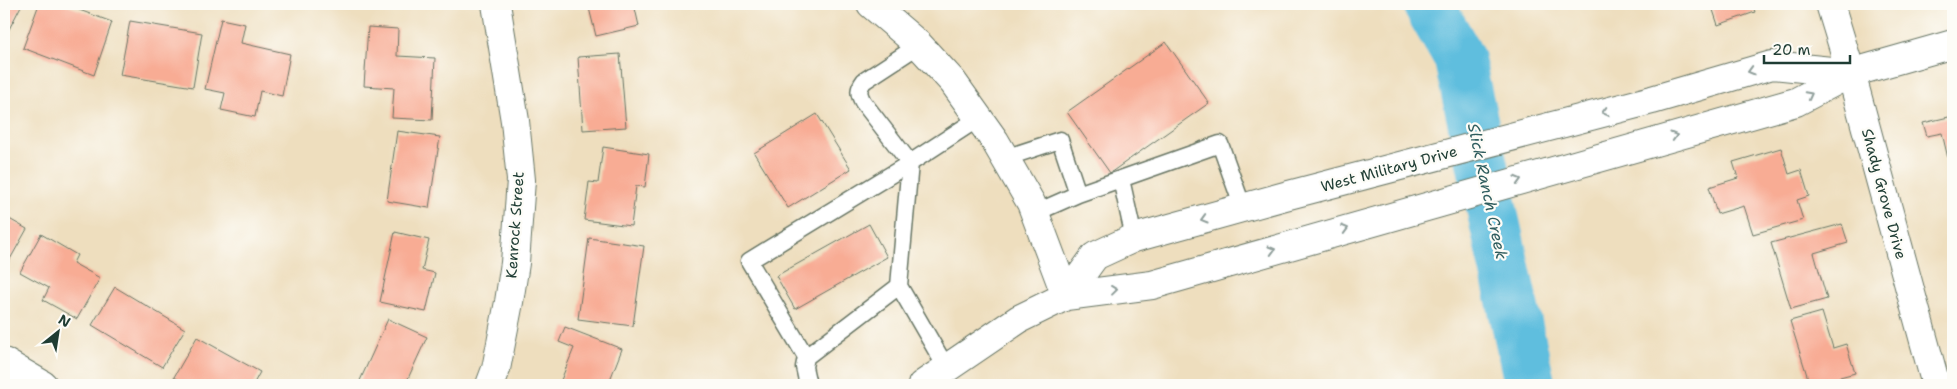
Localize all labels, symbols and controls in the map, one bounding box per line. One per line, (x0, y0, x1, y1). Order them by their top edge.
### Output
scale bar (1764, 32, 1851, 64)
text: 20 m (1772, 40, 1811, 60)
one-way arrow (1747, 65, 1755, 75)
one-way arrow (1803, 92, 1812, 102)
one-way arrow (1601, 106, 1610, 117)
water label: Slick Ranch Creek (1463, 121, 1512, 261)
street label: Shady Grove Drive (1857, 126, 1911, 262)
one-way arrow (1670, 131, 1679, 142)
street label: West Military Drive (1319, 141, 1459, 197)
street label: Kenrock Street (501, 171, 529, 279)
one-way arrow (1514, 175, 1522, 186)
one-way arrow (1201, 213, 1209, 223)
one-way arrow (1340, 224, 1348, 234)
one-way arrow (1267, 245, 1275, 255)
one-way arrow (1110, 285, 1119, 295)
north arrow (32, 306, 82, 356)
text: N (55, 310, 74, 331)

